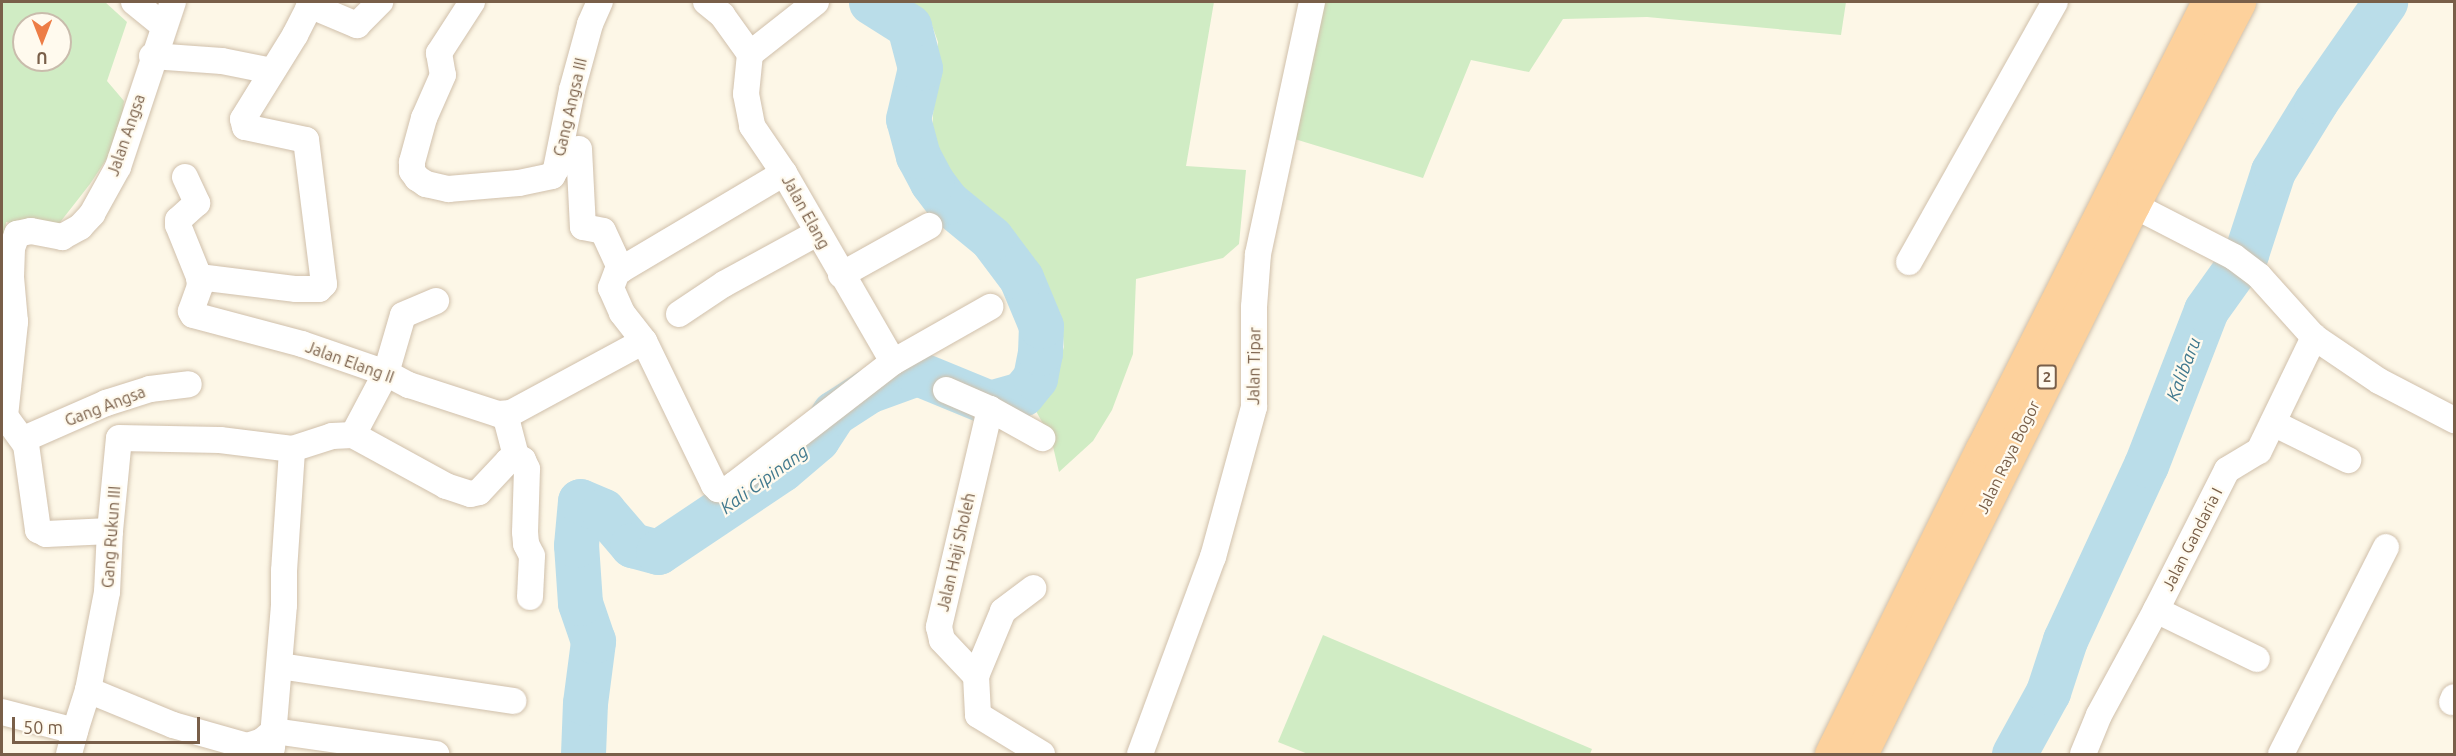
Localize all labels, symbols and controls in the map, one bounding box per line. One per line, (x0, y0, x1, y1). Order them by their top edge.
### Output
north arrow (12, 12, 72, 72)
text: U (36, 49, 48, 67)
street label: Gang Angsa III (549, 56, 591, 158)
street label: Jalan Angsa (103, 92, 149, 178)
street label: Jalan Elang (778, 172, 834, 252)
street label: Jalan Tipar (1244, 327, 1264, 405)
water label: Kalibaru (2161, 334, 2205, 404)
street label: Jalan Elang II (303, 337, 397, 387)
road number: 2 (2036, 365, 2058, 389)
street label: Gang Angsa (62, 382, 148, 430)
street label: Jalan Raya Bogor (1972, 397, 2044, 517)
water label: Kali Cipinang (716, 440, 812, 518)
street label: Jalan Gandaria I (2158, 484, 2226, 594)
street label: Gang Rukun III (98, 485, 124, 589)
street label: Jalan Haji Sholeh (933, 491, 979, 613)
scale bar (15, 705, 202, 743)
text: 50 m (23, 717, 63, 737)

